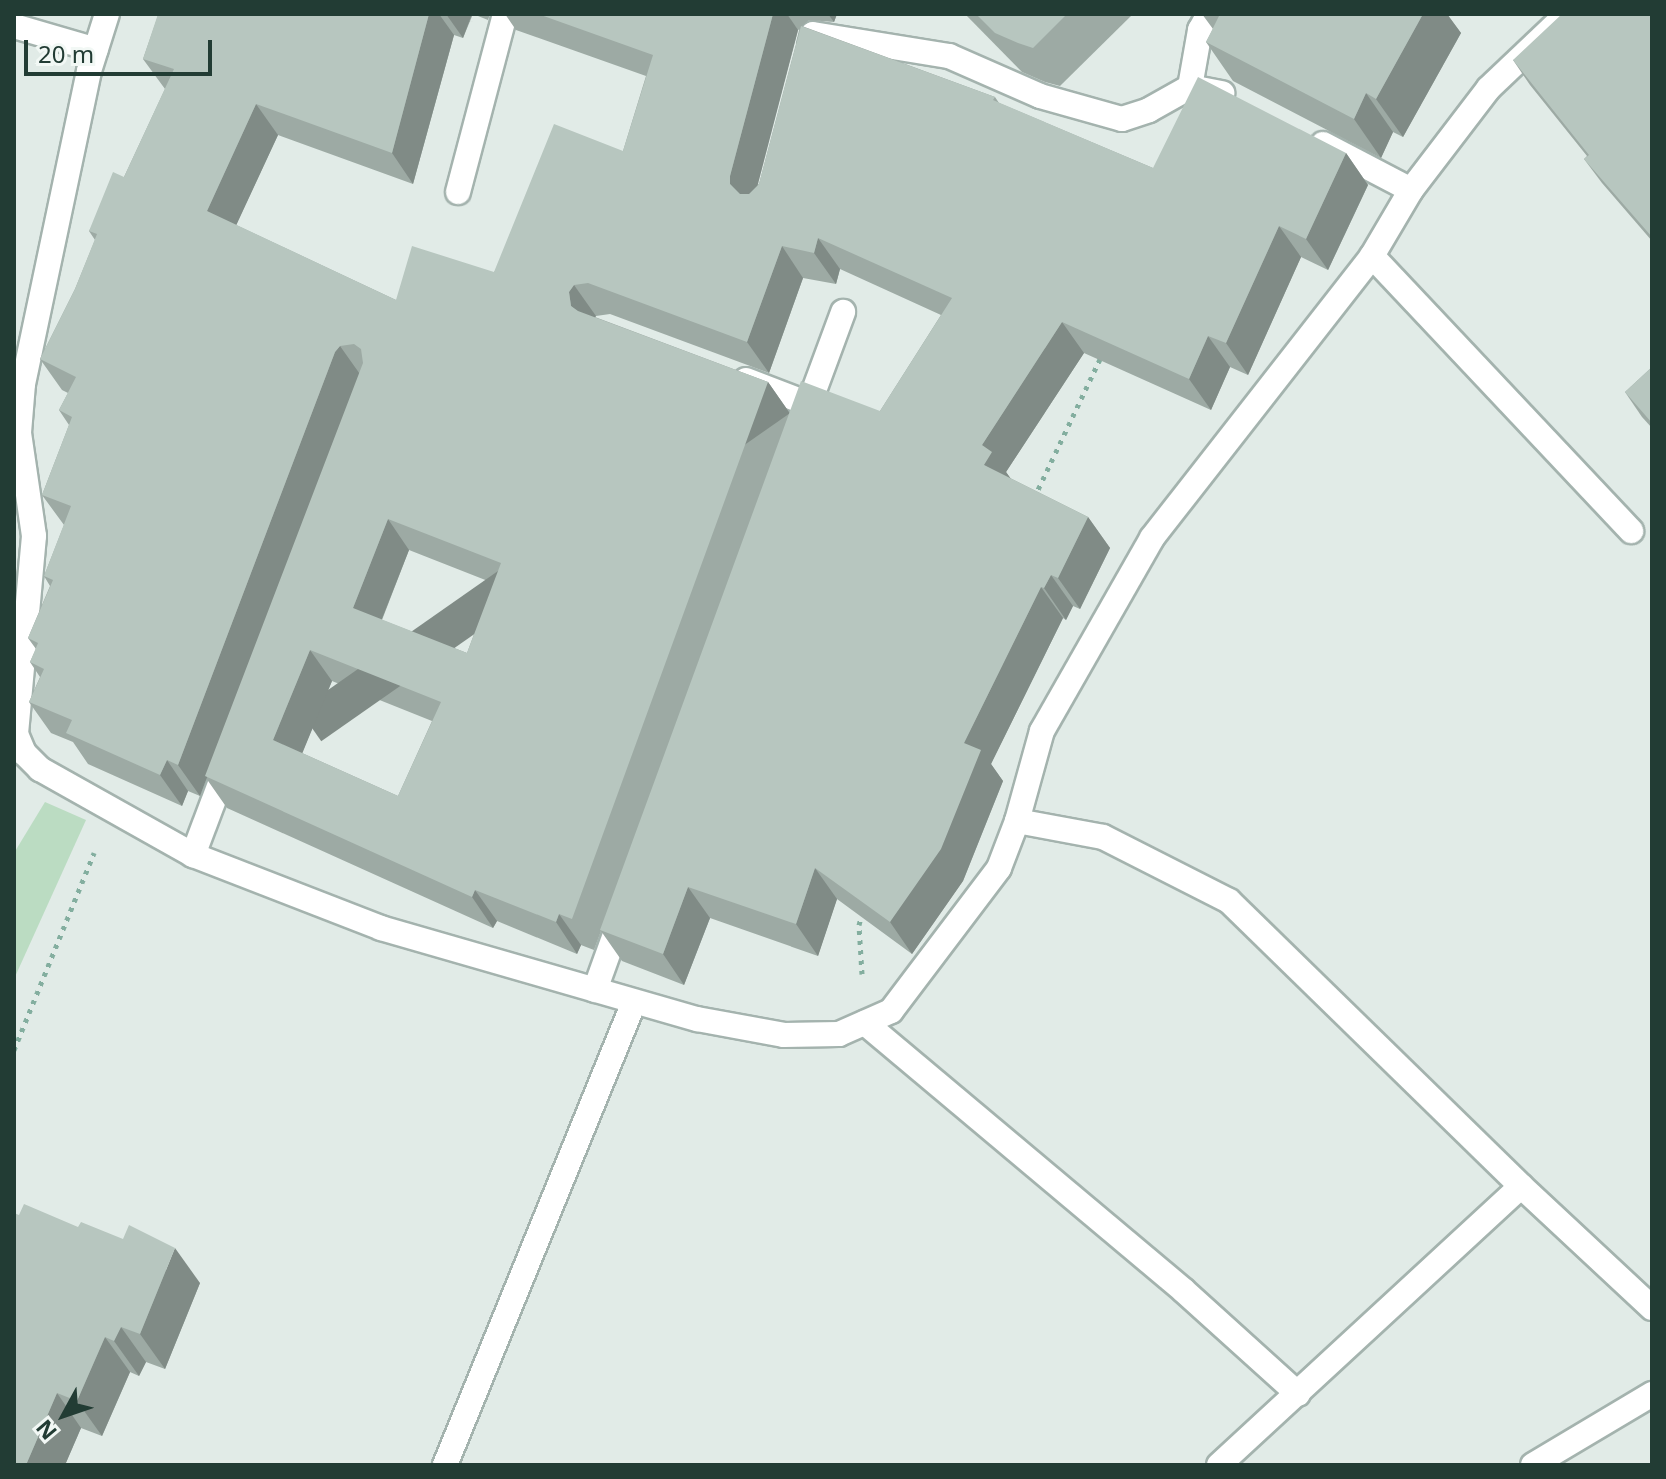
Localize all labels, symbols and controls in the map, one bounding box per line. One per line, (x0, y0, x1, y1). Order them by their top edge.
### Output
scale bar (28, 24, 216, 74)
text: 20 m (38, 37, 94, 70)
north arrow (24, 1375, 104, 1455)
text: N (28, 1414, 63, 1447)

